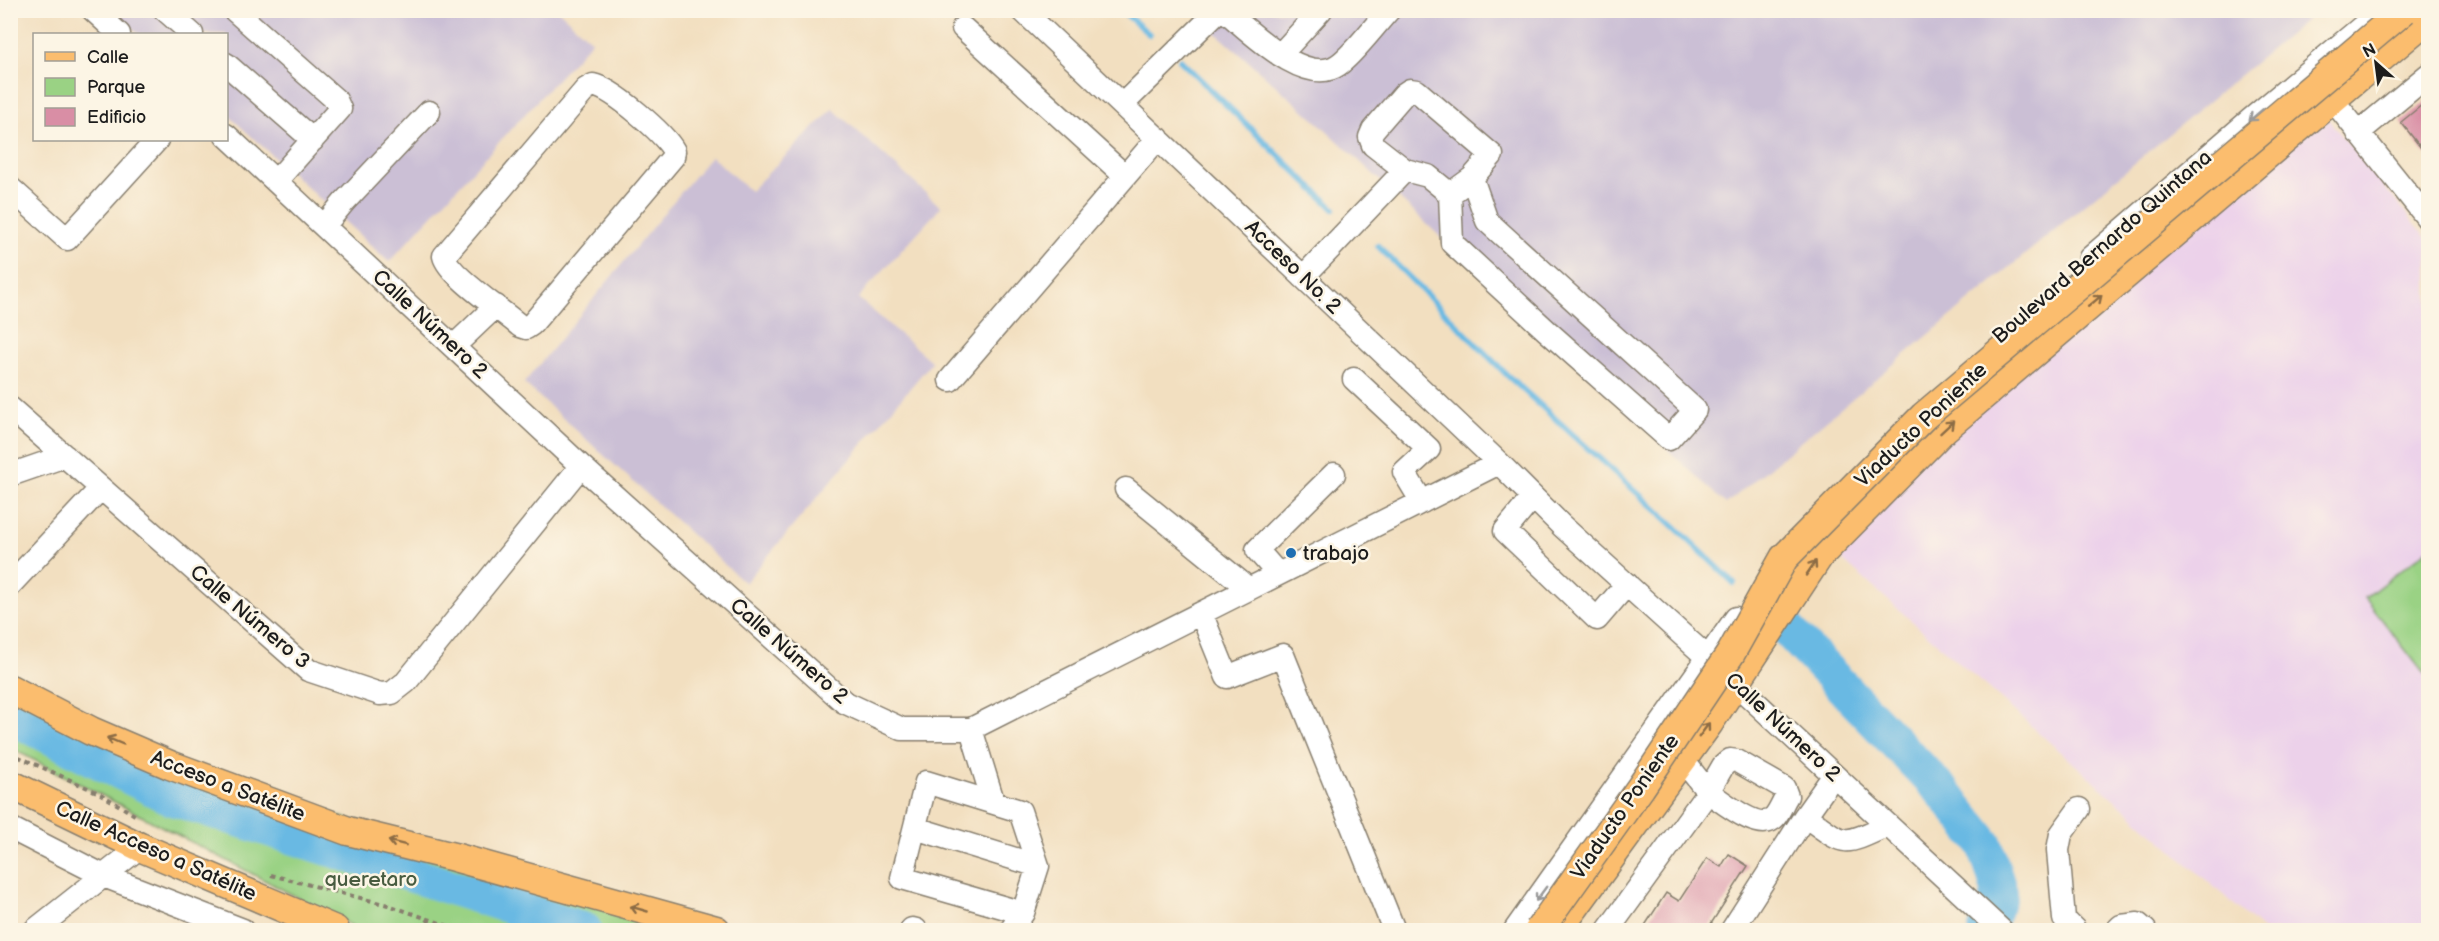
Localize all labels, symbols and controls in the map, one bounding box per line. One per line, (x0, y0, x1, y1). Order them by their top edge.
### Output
legend (33, 33, 228, 141)
north arrow (2346, 33, 2406, 93)
text: N (2360, 40, 2379, 62)
text: Calle (87, 47, 129, 68)
text: Parque (87, 77, 145, 98)
text: Edificio (87, 107, 146, 128)
one-way arrow (2248, 108, 2264, 121)
street label: Boulevard Bernardo Quintana (1987, 145, 2217, 349)
street label: Acceso No. 2 (1240, 215, 1347, 320)
street label: Calle Número 2 (367, 264, 493, 384)
one-way arrow (2087, 294, 2103, 307)
street label: Viaducto Poniente (1850, 357, 1992, 493)
one-way arrow (1939, 420, 1954, 434)
place label: trabajo (1303, 541, 1369, 566)
marker: trabajo (1284, 546, 1298, 560)
one-way arrow (1805, 559, 1818, 576)
street label: Calle Número 3 (185, 560, 315, 674)
street label: Calle Número 2 (725, 593, 854, 710)
street label: Calle Número 2 (1720, 667, 1846, 787)
one-way arrow (1698, 723, 1710, 739)
street label: Viaducto Poniente (1566, 729, 1684, 885)
one-way arrow (107, 735, 125, 747)
street label: Acceso a Satélite (147, 745, 309, 827)
street label: Calle Acceso a Satélite (52, 795, 260, 907)
one-way arrow (388, 837, 407, 849)
park label: queretaro (325, 867, 417, 892)
one-way arrow (1535, 886, 1547, 902)
one-way arrow (630, 903, 649, 914)

